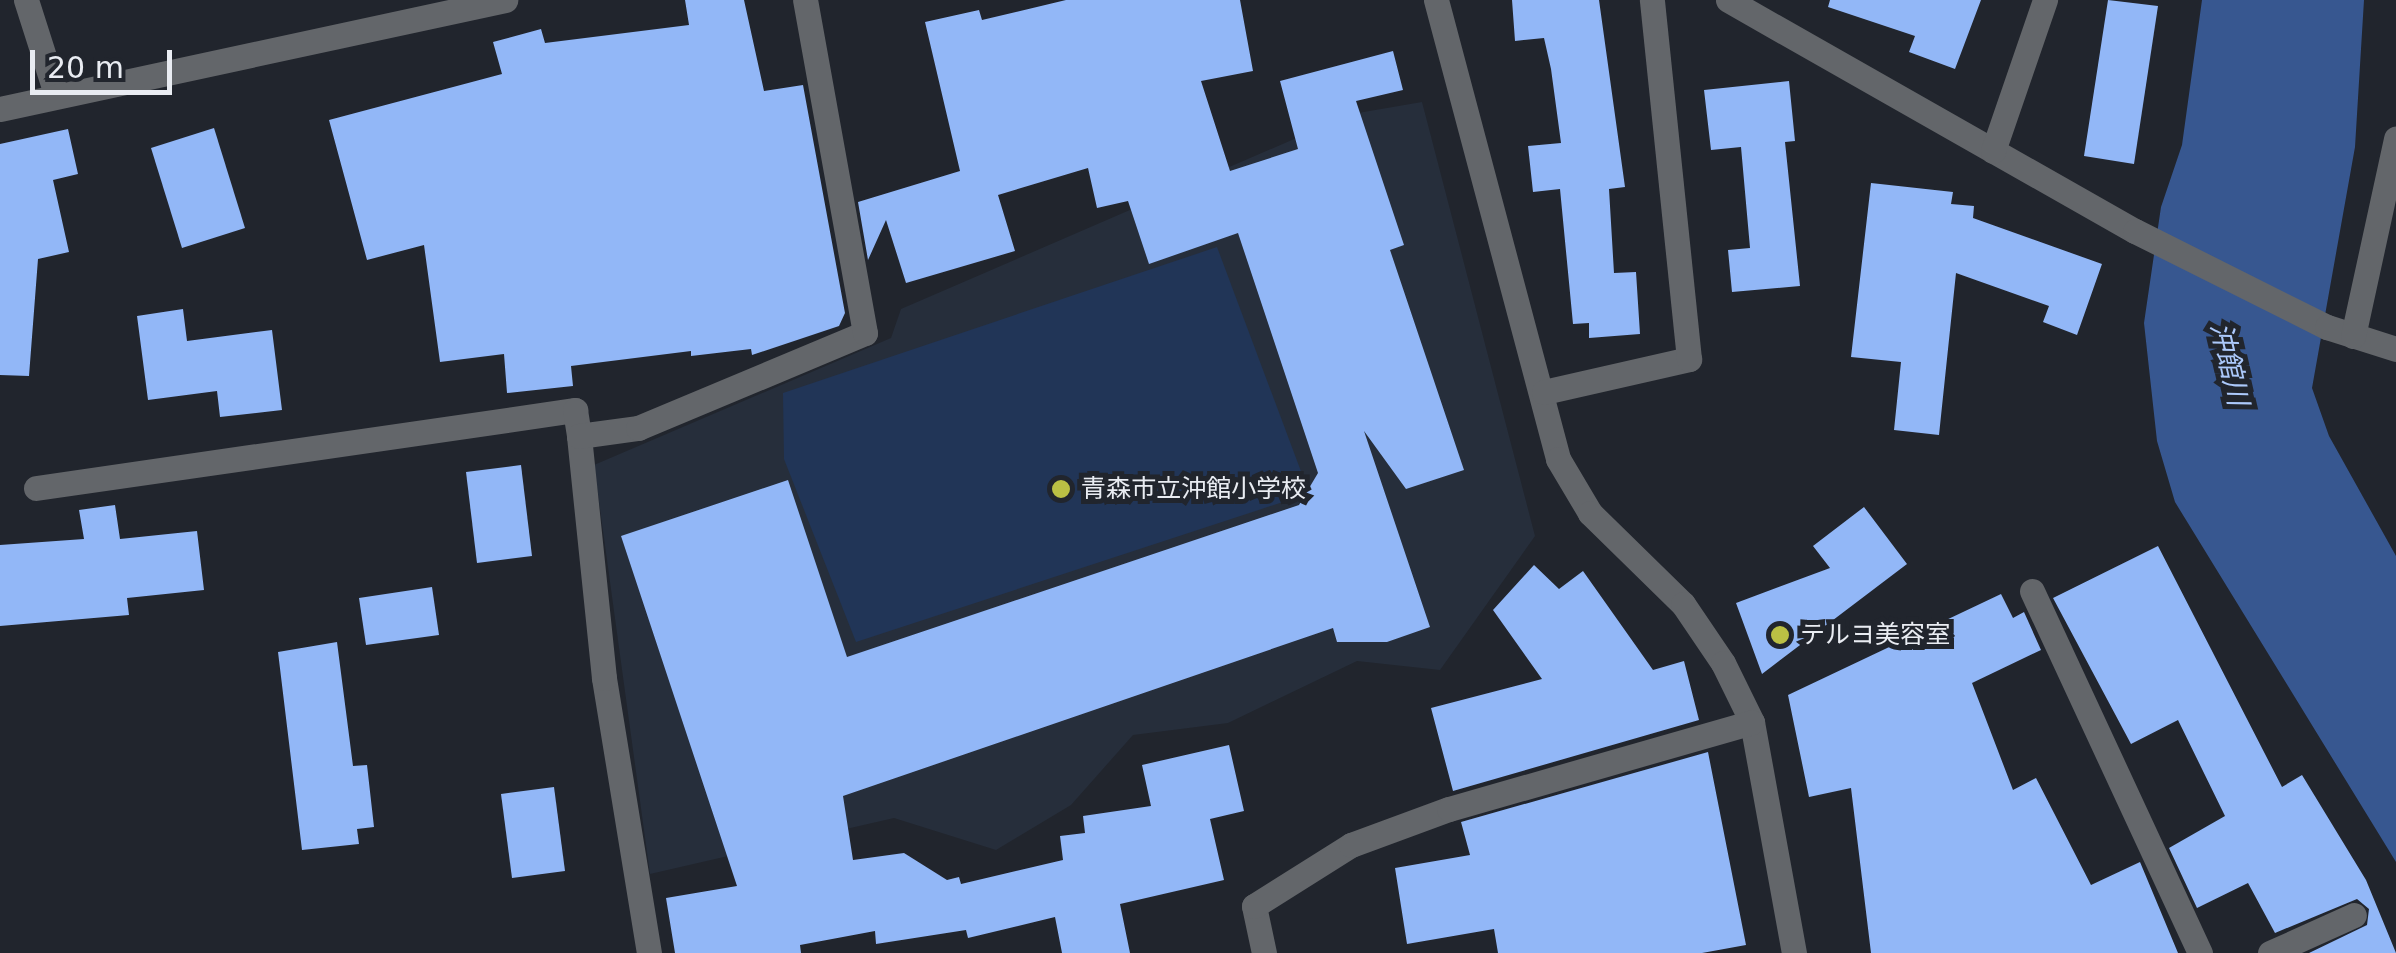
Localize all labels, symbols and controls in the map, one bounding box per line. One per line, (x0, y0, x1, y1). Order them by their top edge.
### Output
scale bar (35, 30, 178, 92)
text: 20 m (47, 50, 124, 85)
water label: 沖館川 (2203, 319, 2255, 409)
place label: 青森市立沖館小学校 (1081, 474, 1306, 504)
marker: 青森市立沖館小学校 (1050, 478, 1072, 500)
place label: テルヨ美容室 (1800, 620, 1950, 650)
marker: テルヨ美容室 (1769, 624, 1791, 646)

